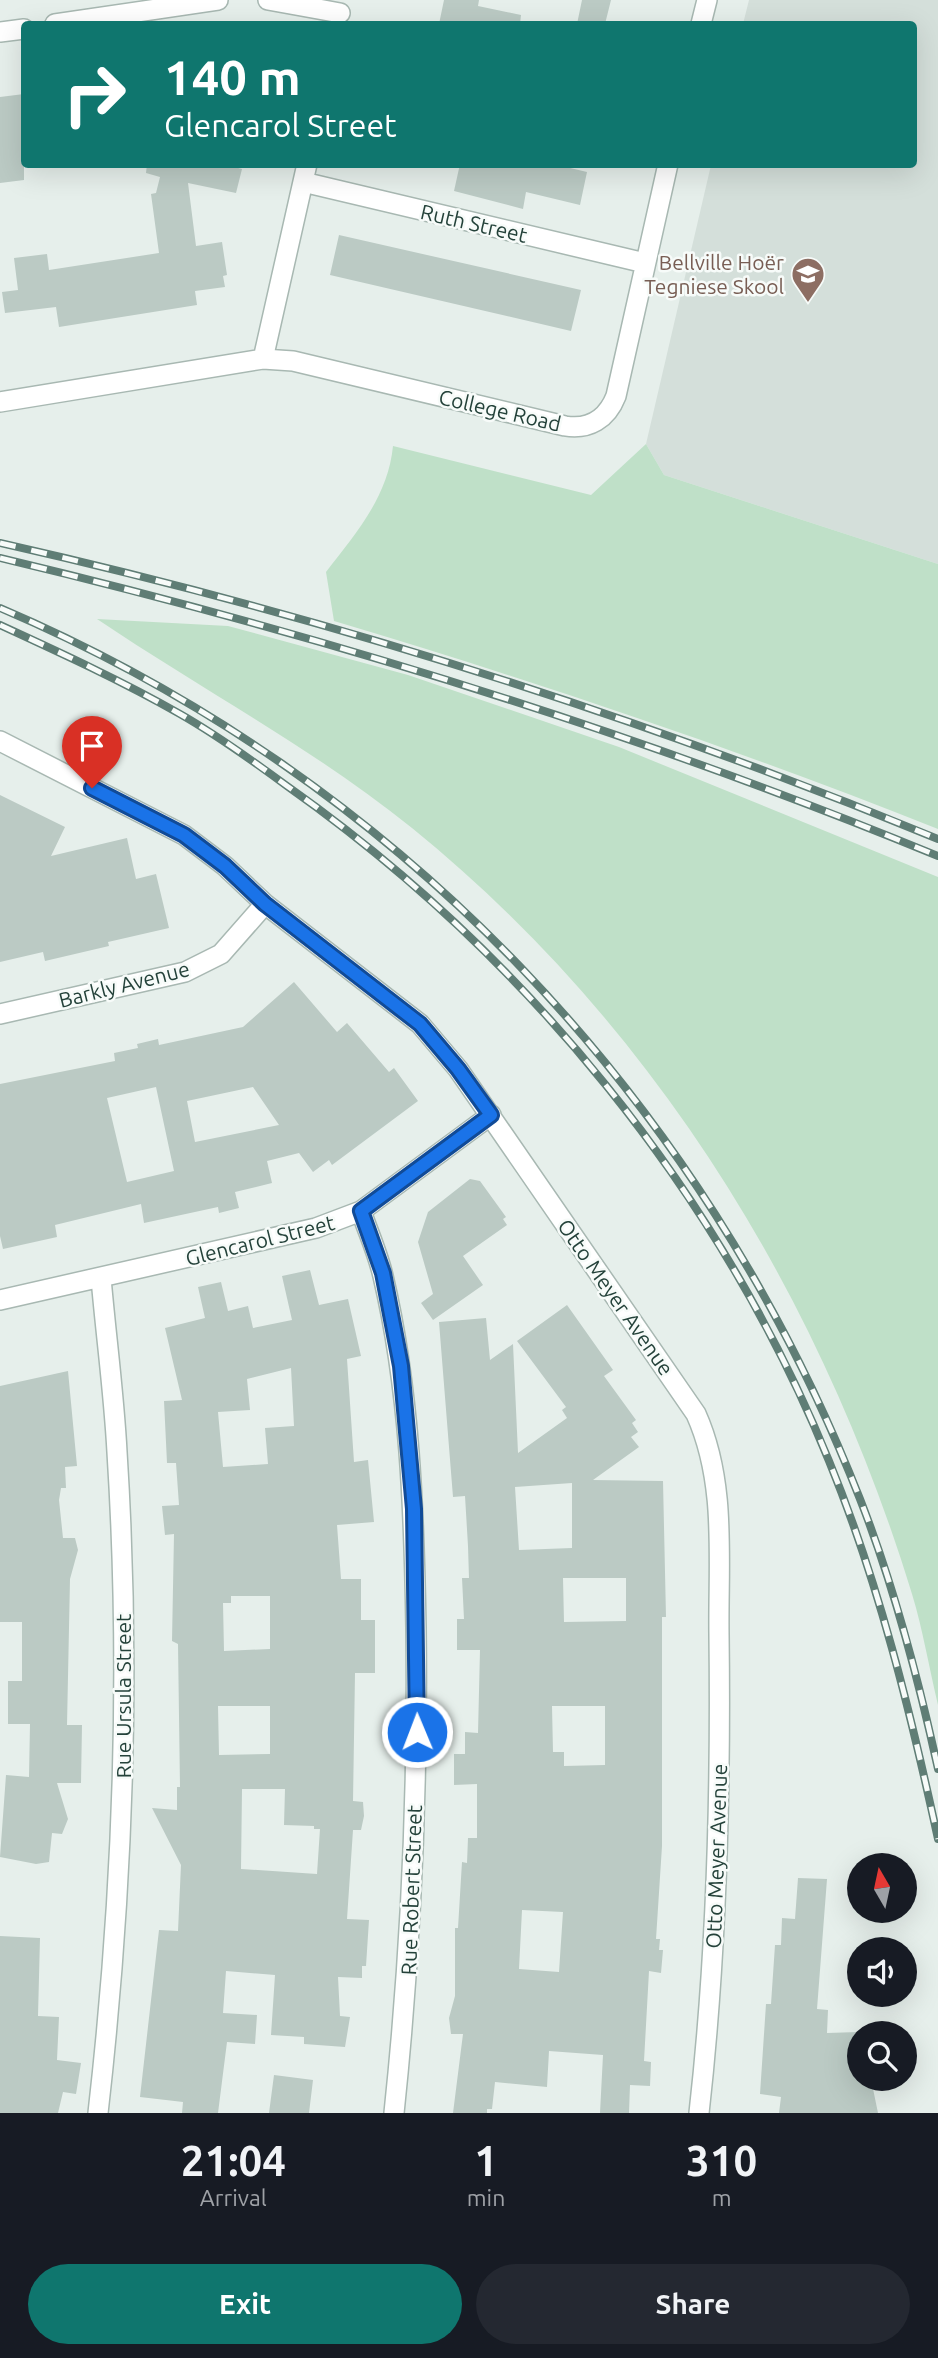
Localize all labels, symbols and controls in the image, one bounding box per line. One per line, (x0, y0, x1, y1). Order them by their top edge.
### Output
icon: right (49, 49, 140, 140)
text: 140 m (164, 49, 301, 104)
text: Glencarol Street (164, 107, 397, 143)
street label: Ruth Street (418, 199, 530, 247)
place label: Bellville Hoër Tegniese Skool (644, 250, 784, 298)
school or university icon: Bellville Hoër Tegniese Skool (789, 255, 827, 304)
street label: College Road (437, 384, 563, 436)
pin (62, 716, 122, 788)
icon: arrive (73, 727, 111, 765)
street label: Barkly Avenue (56, 956, 192, 1012)
street label: Glencarol Street (183, 1210, 337, 1270)
street label: Otto Meyer Avenue (553, 1214, 679, 1380)
street label: Rue Ursula Street (111, 1614, 135, 1778)
position arrow (380, 1695, 454, 1769)
street label: Otto Meyer Avenue (701, 1763, 731, 1949)
street label: Rue Robert Street (396, 1804, 426, 1976)
north arrow (847, 1853, 917, 1923)
map controls (847, 1853, 917, 2091)
button: sound (847, 1937, 917, 2007)
button: search (847, 2021, 917, 2091)
text: 21:04 (181, 2137, 286, 2184)
text: 1 (474, 2137, 498, 2184)
text: 310 (686, 2137, 757, 2184)
text: Arrival (200, 2185, 267, 2210)
text: min (467, 2185, 505, 2210)
text: m (712, 2185, 732, 2210)
button: Exit (28, 2264, 462, 2344)
button: Share (476, 2264, 910, 2344)

